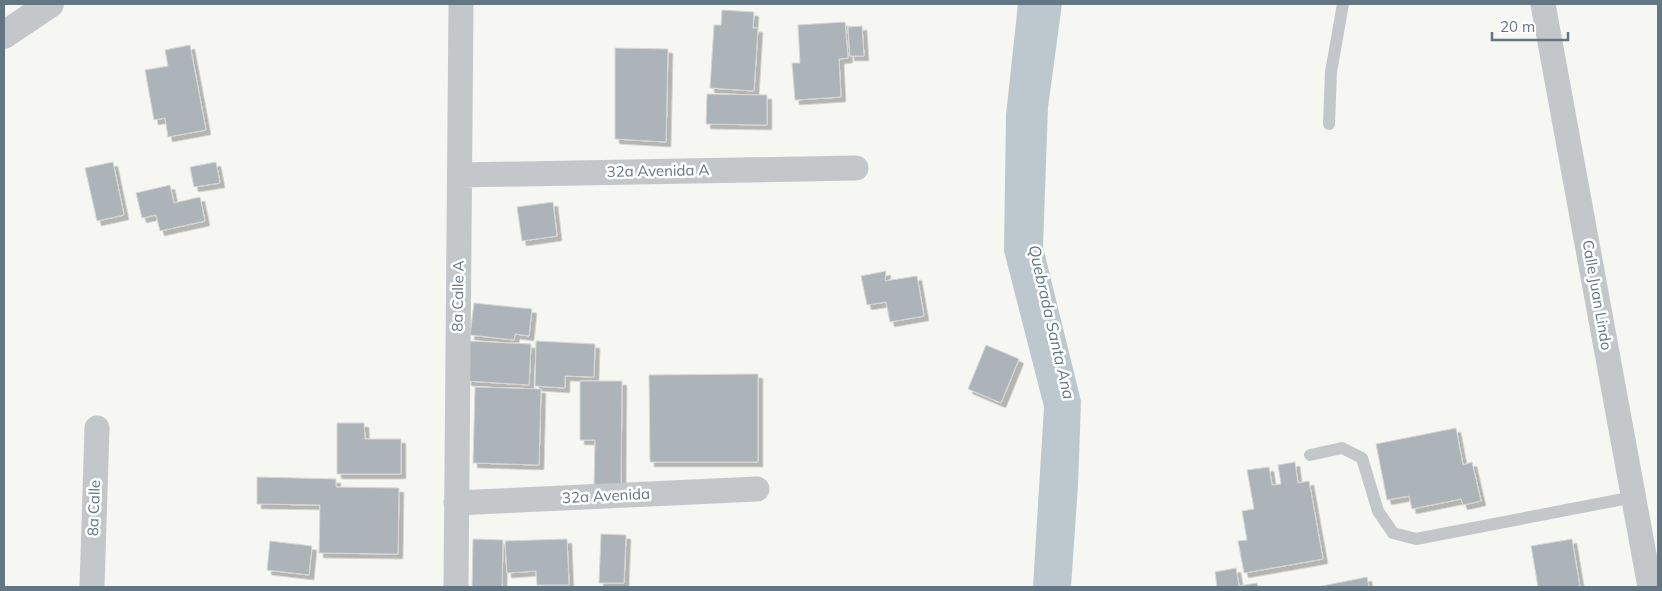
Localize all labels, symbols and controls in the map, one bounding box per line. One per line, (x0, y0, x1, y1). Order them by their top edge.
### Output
scale bar (1492, 10, 1568, 42)
text: 20 m (1500, 17, 1535, 36)
street label: 32a Avenida A (606, 160, 710, 181)
street label: Calle Juan Lindo (1578, 238, 1617, 352)
water label: Quebrada Santa Ana (1025, 243, 1080, 401)
street label: 8a Calle A (447, 260, 468, 332)
street label: 8a Calle (83, 480, 104, 536)
street label: 32a Avenida (562, 484, 650, 507)

